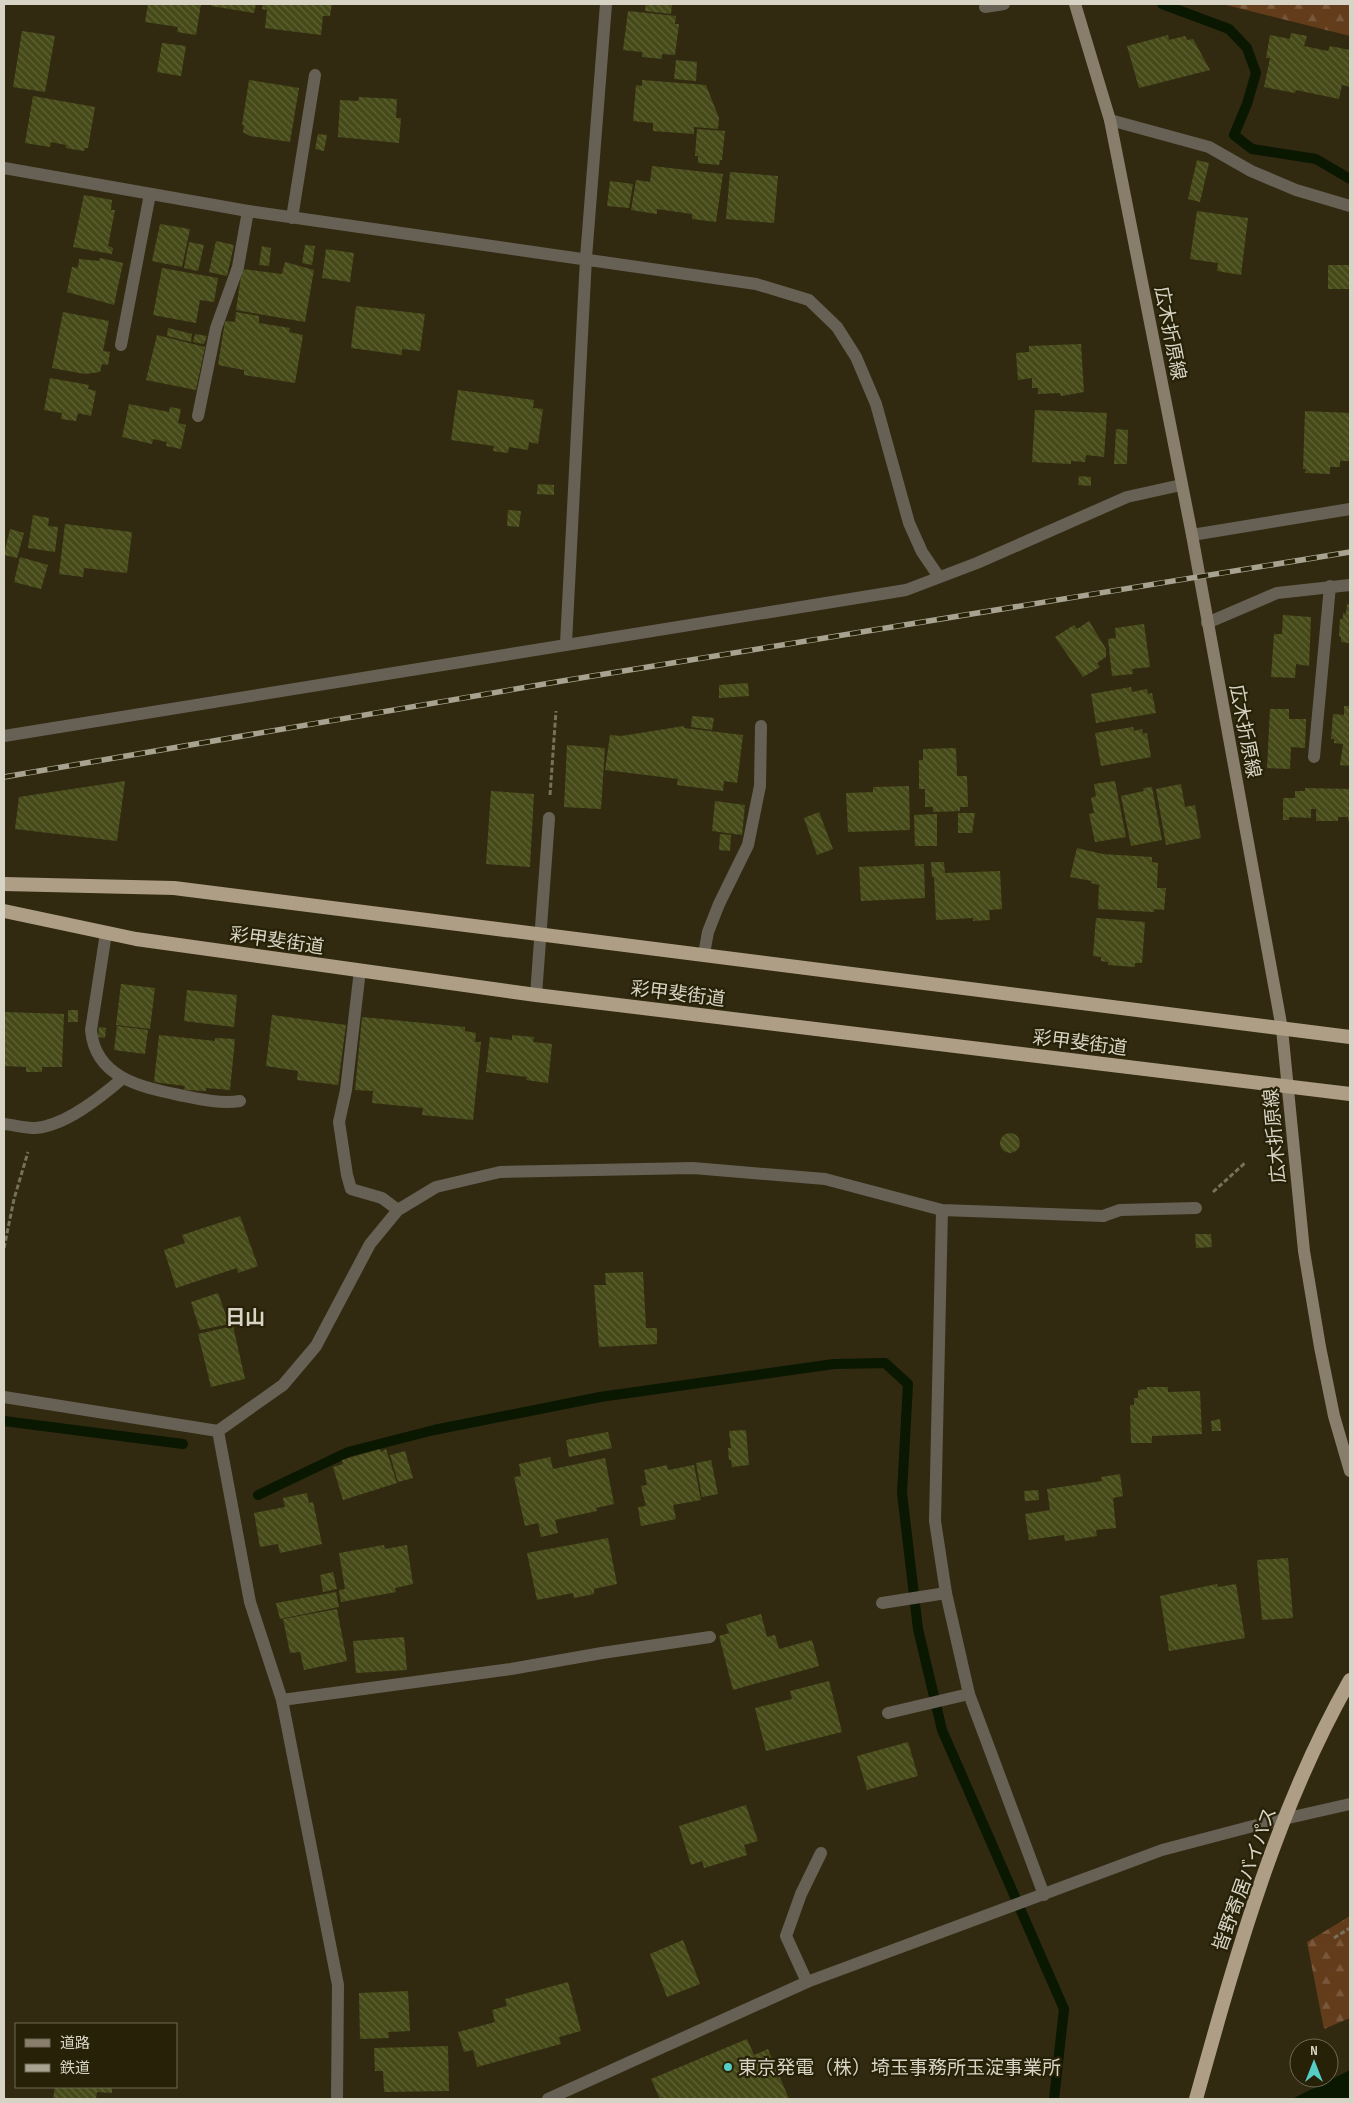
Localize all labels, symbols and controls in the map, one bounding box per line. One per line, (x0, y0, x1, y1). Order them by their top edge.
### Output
street label: 広木折原線 (1149, 284, 1190, 382)
street label: 広木折原線 (1224, 682, 1265, 780)
street label: 彩甲斐街道 (228, 923, 325, 959)
street label: 彩甲斐街道 (629, 977, 726, 1012)
street label: 彩甲斐街道 (1031, 1026, 1128, 1061)
street label: 広木折原線 (1260, 1088, 1291, 1184)
district label: 日山 (225, 1306, 265, 1330)
street label: 皆野寄居バイパス (1209, 1804, 1282, 1955)
legend (15, 2023, 178, 2088)
text: 道路 (60, 2034, 90, 2053)
north arrow (1289, 2038, 1339, 2088)
text: N (1310, 2042, 1318, 2059)
place label: 東京発電（株）埼玉事務所玉淀事業所 (738, 2057, 1061, 2080)
text: 鉄道 (60, 2059, 90, 2078)
marker: 東京発電（株）埼玉事務所玉淀事業所 (722, 2061, 734, 2073)

